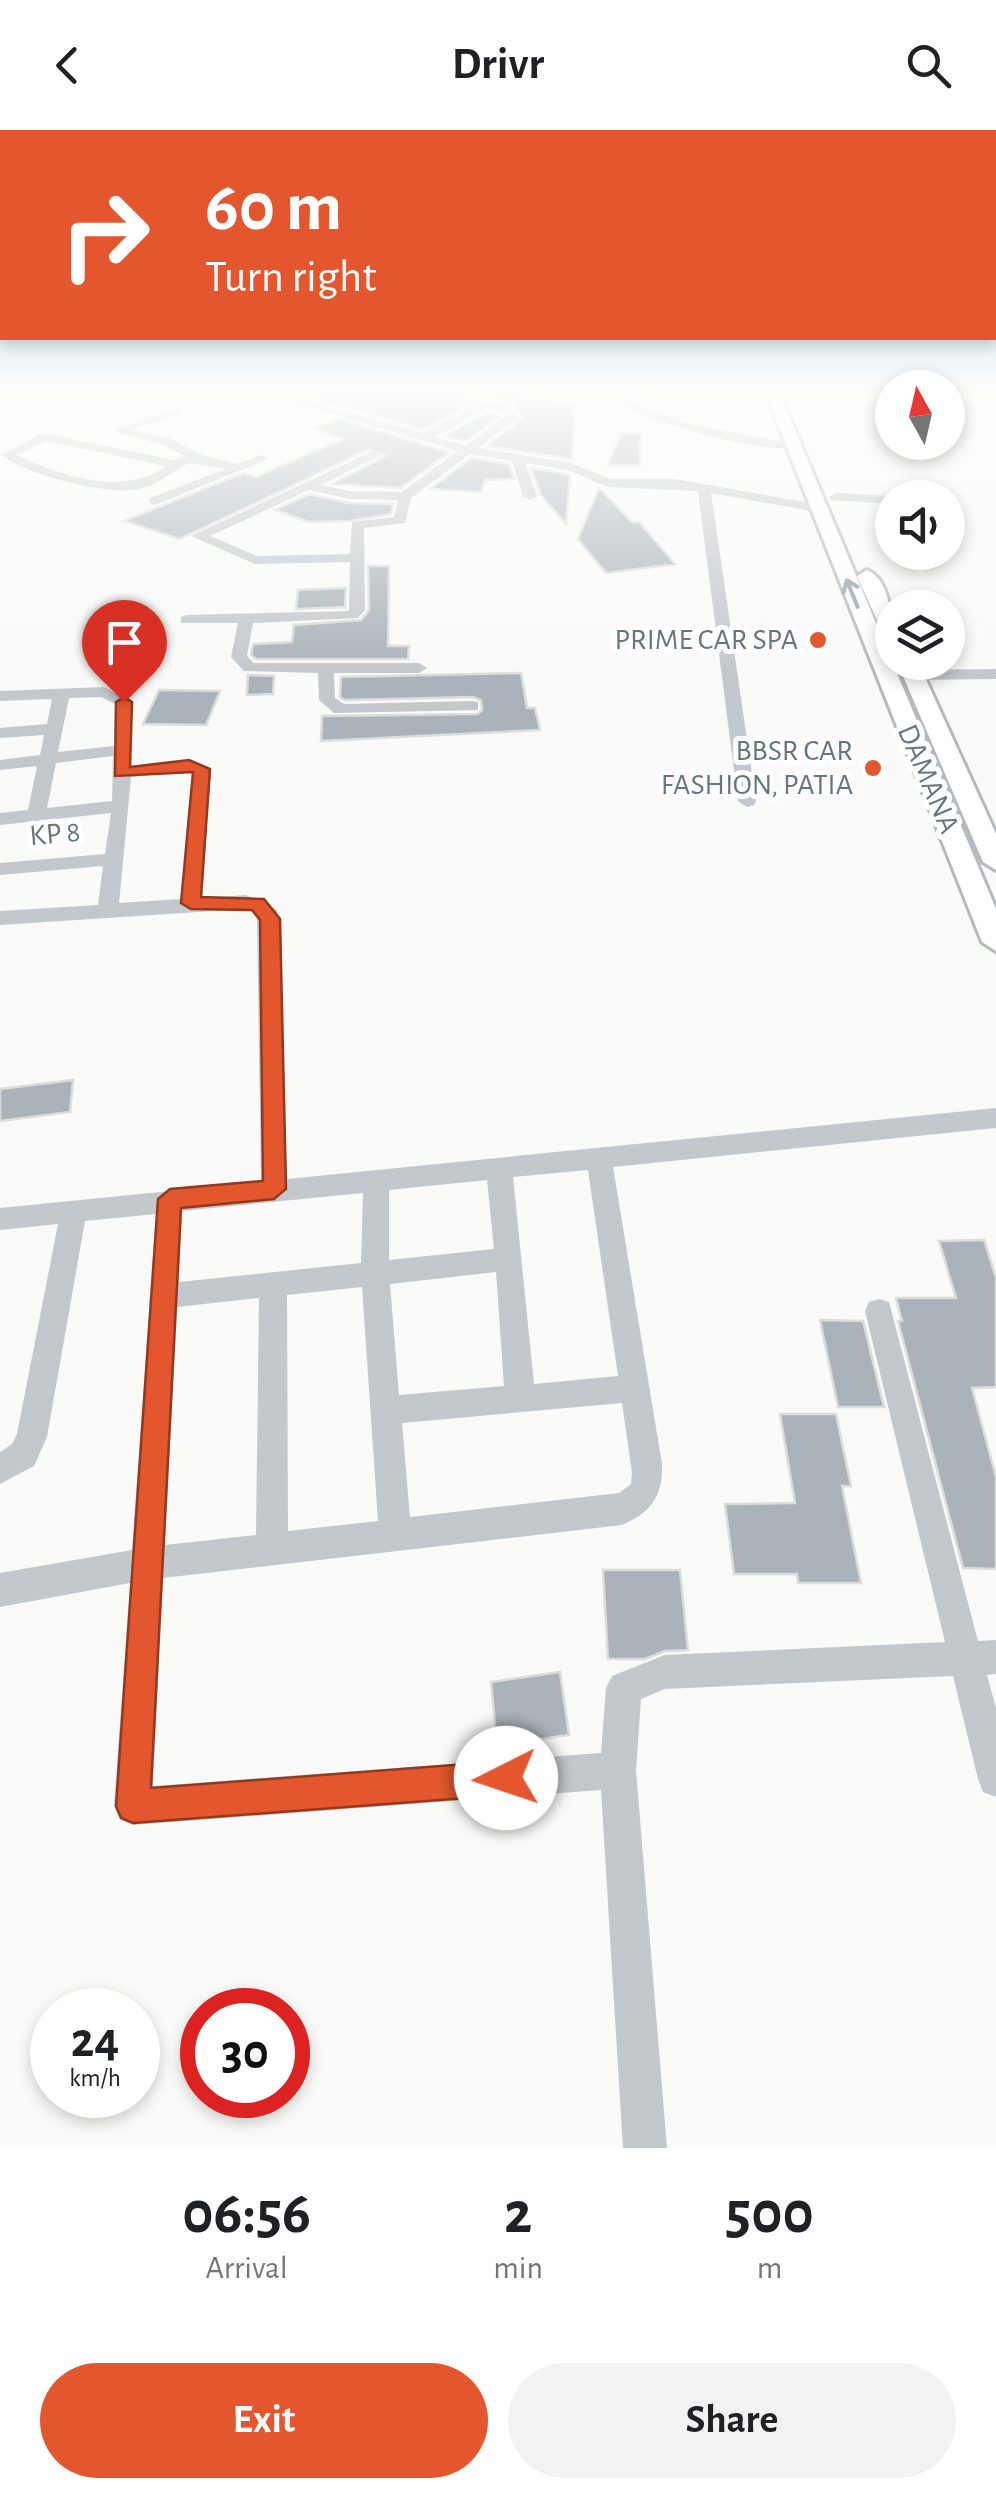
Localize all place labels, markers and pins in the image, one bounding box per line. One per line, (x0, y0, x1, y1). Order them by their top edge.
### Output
pin (82, 600, 167, 703)
place label: PRIME CAR SPA (614, 625, 798, 655)
marker: PRIME CAR SPA (807, 629, 829, 651)
place label: BBSR CAR FASHION, PATIA (661, 736, 853, 800)
marker: BBSR CAR FASHION, PATIA (862, 757, 884, 779)

